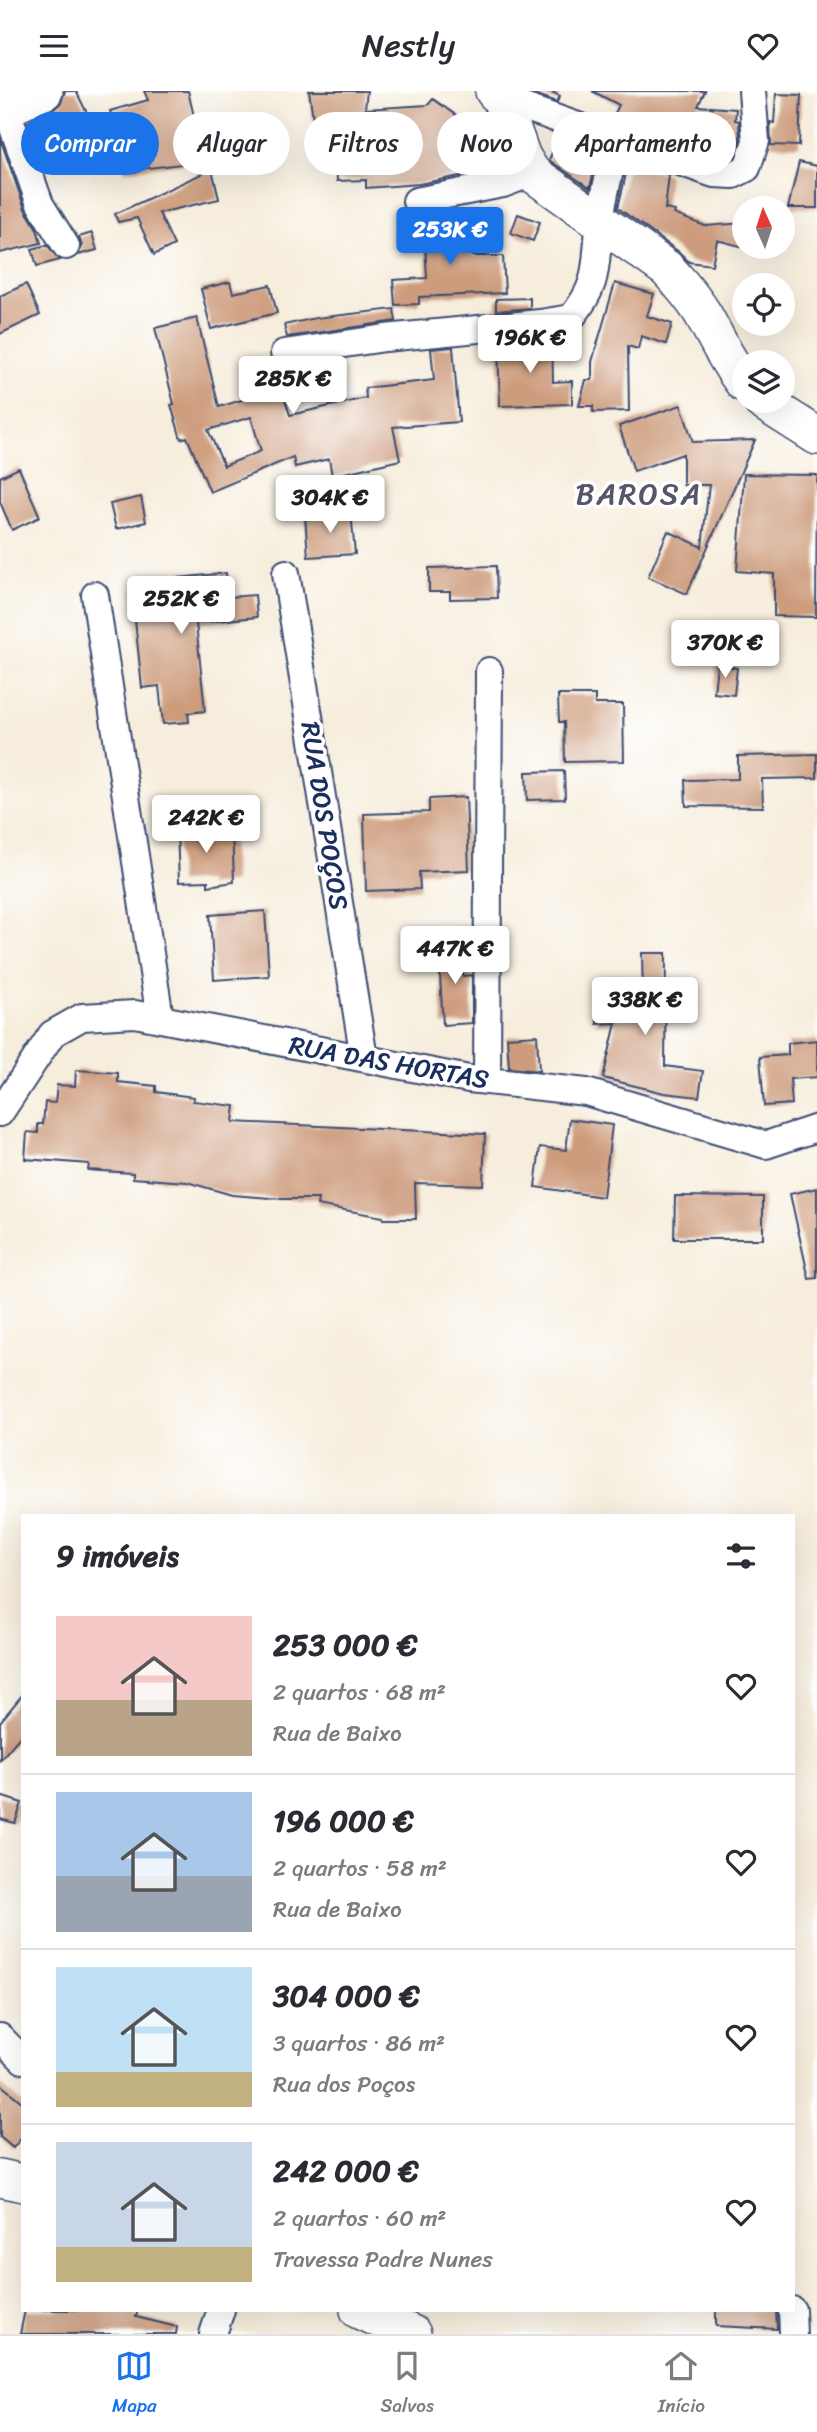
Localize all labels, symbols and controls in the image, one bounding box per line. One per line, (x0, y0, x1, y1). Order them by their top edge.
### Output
text: Nestly (362, 17, 455, 74)
icon: menu (35, 27, 73, 65)
icon: heart (744, 27, 782, 65)
chip: Comprar (21, 112, 159, 175)
chip: Alugar (173, 112, 290, 175)
chip: Filtros (304, 112, 423, 175)
chip: Novo (437, 112, 537, 175)
chip: Apartamento (551, 112, 736, 175)
north arrow (732, 196, 794, 259)
map controls (732, 196, 795, 413)
pin: 253K € (393, 207, 507, 267)
text: 253K € (412, 209, 488, 250)
button: locate (732, 273, 795, 336)
pin: 196K € (473, 315, 587, 375)
text: 196K € (494, 317, 566, 358)
button: layers (732, 350, 795, 413)
pin: 285K € (236, 357, 350, 416)
text: 285K € (255, 358, 331, 399)
district label: BAROSA (576, 467, 702, 521)
pin: 304K € (273, 475, 387, 535)
text: 304K € (292, 477, 368, 518)
pin: 252K € (124, 577, 238, 636)
text: 252K € (143, 578, 219, 619)
pin: 370K € (668, 621, 782, 680)
text: 370K € (687, 622, 763, 663)
street label: RUA DOS POÇOS (287, 718, 363, 914)
pin: 242K € (149, 795, 263, 855)
text: 242K € (168, 797, 244, 838)
pin: 447K € (398, 927, 512, 986)
text: 447K € (416, 928, 494, 969)
pin: 338K € (588, 977, 702, 1037)
text: 338K € (608, 979, 682, 1020)
street label: RUA DAS HORTAS (285, 1022, 493, 1102)
text: 9 imóveis (56, 1529, 179, 1583)
icon: filters (722, 1537, 760, 1575)
text: 253 000 € (273, 1618, 418, 1672)
icon: home (112, 1644, 196, 1728)
icon: heart (722, 1667, 760, 1705)
text: 2 quartos · 68 m² (273, 1672, 446, 1713)
text: Rua de Baixo (273, 1713, 402, 1754)
text: 196 000 € (273, 1794, 414, 1848)
icon: home (112, 1820, 196, 1904)
icon: heart (722, 1843, 760, 1881)
text: 2 quartos · 58 m² (273, 1848, 447, 1889)
text: Rua de Baixo (273, 1889, 402, 1930)
text: 304 000 € (273, 1969, 420, 2023)
icon: home (112, 1995, 196, 2079)
icon: heart (722, 2018, 760, 2056)
text: 3 quartos · 86 m² (273, 2023, 445, 2064)
text: Rua dos Poços (273, 2064, 415, 2105)
text: 242 000 € (273, 2144, 419, 2198)
icon: home (112, 2170, 196, 2254)
icon: heart (722, 2193, 760, 2231)
text: 2 quartos · 60 m² (273, 2198, 446, 2239)
text: Travessa Padre Nunes (273, 2239, 493, 2280)
tab: Mapa (112, 2347, 157, 2422)
tab: Salvos (381, 2347, 434, 2422)
tab: Início (658, 2347, 705, 2422)

